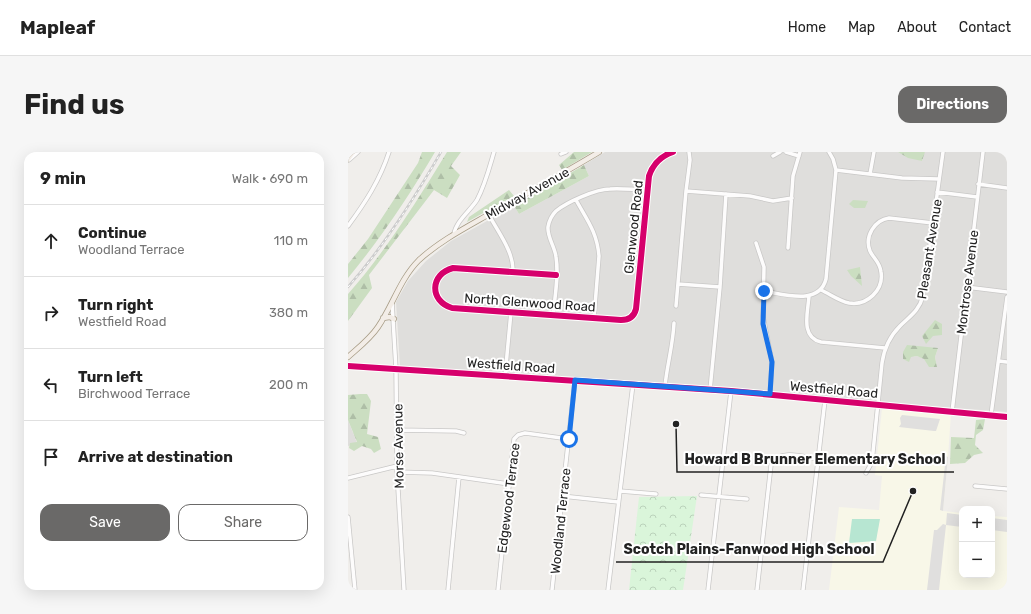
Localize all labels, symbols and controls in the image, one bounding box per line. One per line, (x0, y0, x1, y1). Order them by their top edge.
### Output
text: Mapleaf (20, 16, 95, 39)
text: Home (788, 19, 826, 36)
text: Map (848, 19, 875, 36)
text: About (897, 19, 937, 36)
text: Contact (959, 19, 1011, 36)
button: Directions (898, 86, 1007, 123)
text: Find us (24, 88, 124, 121)
street label: Midway Avenue (483, 164, 572, 223)
text: 9 min (40, 168, 86, 188)
text: Walk · 690 m (232, 171, 308, 186)
street label: Glenwood Road (621, 180, 646, 275)
street label: Pleasant Avenue (914, 198, 945, 300)
text: Continue (78, 224, 147, 242)
street label: Montrose Avenue (954, 229, 981, 335)
icon: ahead (40, 230, 62, 252)
text: 110 m (274, 233, 308, 248)
text: Woodland Terrace (78, 242, 185, 257)
route end (755, 282, 773, 300)
street label: North Glenwood Road (464, 290, 596, 315)
text: Turn right (78, 296, 153, 314)
icon: right (40, 302, 62, 324)
text: 380 m (269, 305, 308, 320)
text: Westfield Road (78, 314, 166, 329)
street label: Westfield Road (466, 355, 556, 376)
text: Turn left (78, 368, 143, 386)
icon: left (40, 374, 62, 396)
text: 200 m (269, 377, 308, 392)
street label: Westfield Road (789, 378, 879, 401)
text: Birchwood Terrace (78, 386, 190, 401)
street label: Morse Avenue (390, 403, 407, 489)
route start (560, 430, 578, 448)
street label: Edgewood Terrace (494, 442, 524, 554)
icon: arrive (40, 446, 62, 468)
callout: Howard B Brunner Elementary School (677, 446, 954, 472)
text: Arrive at destination (78, 448, 233, 466)
text: Howard B Brunner Elementary School (684, 451, 946, 468)
street label: Woodland Terrace (547, 467, 574, 575)
button: Save (40, 504, 170, 541)
button: Share (178, 504, 308, 541)
map controls (959, 506, 995, 578)
button: + (959, 506, 995, 542)
callout: Scotch Plains-Fanwood High School (616, 536, 883, 562)
text: Scotch Plains-Fanwood High School (623, 541, 875, 558)
button: − (959, 542, 995, 578)

